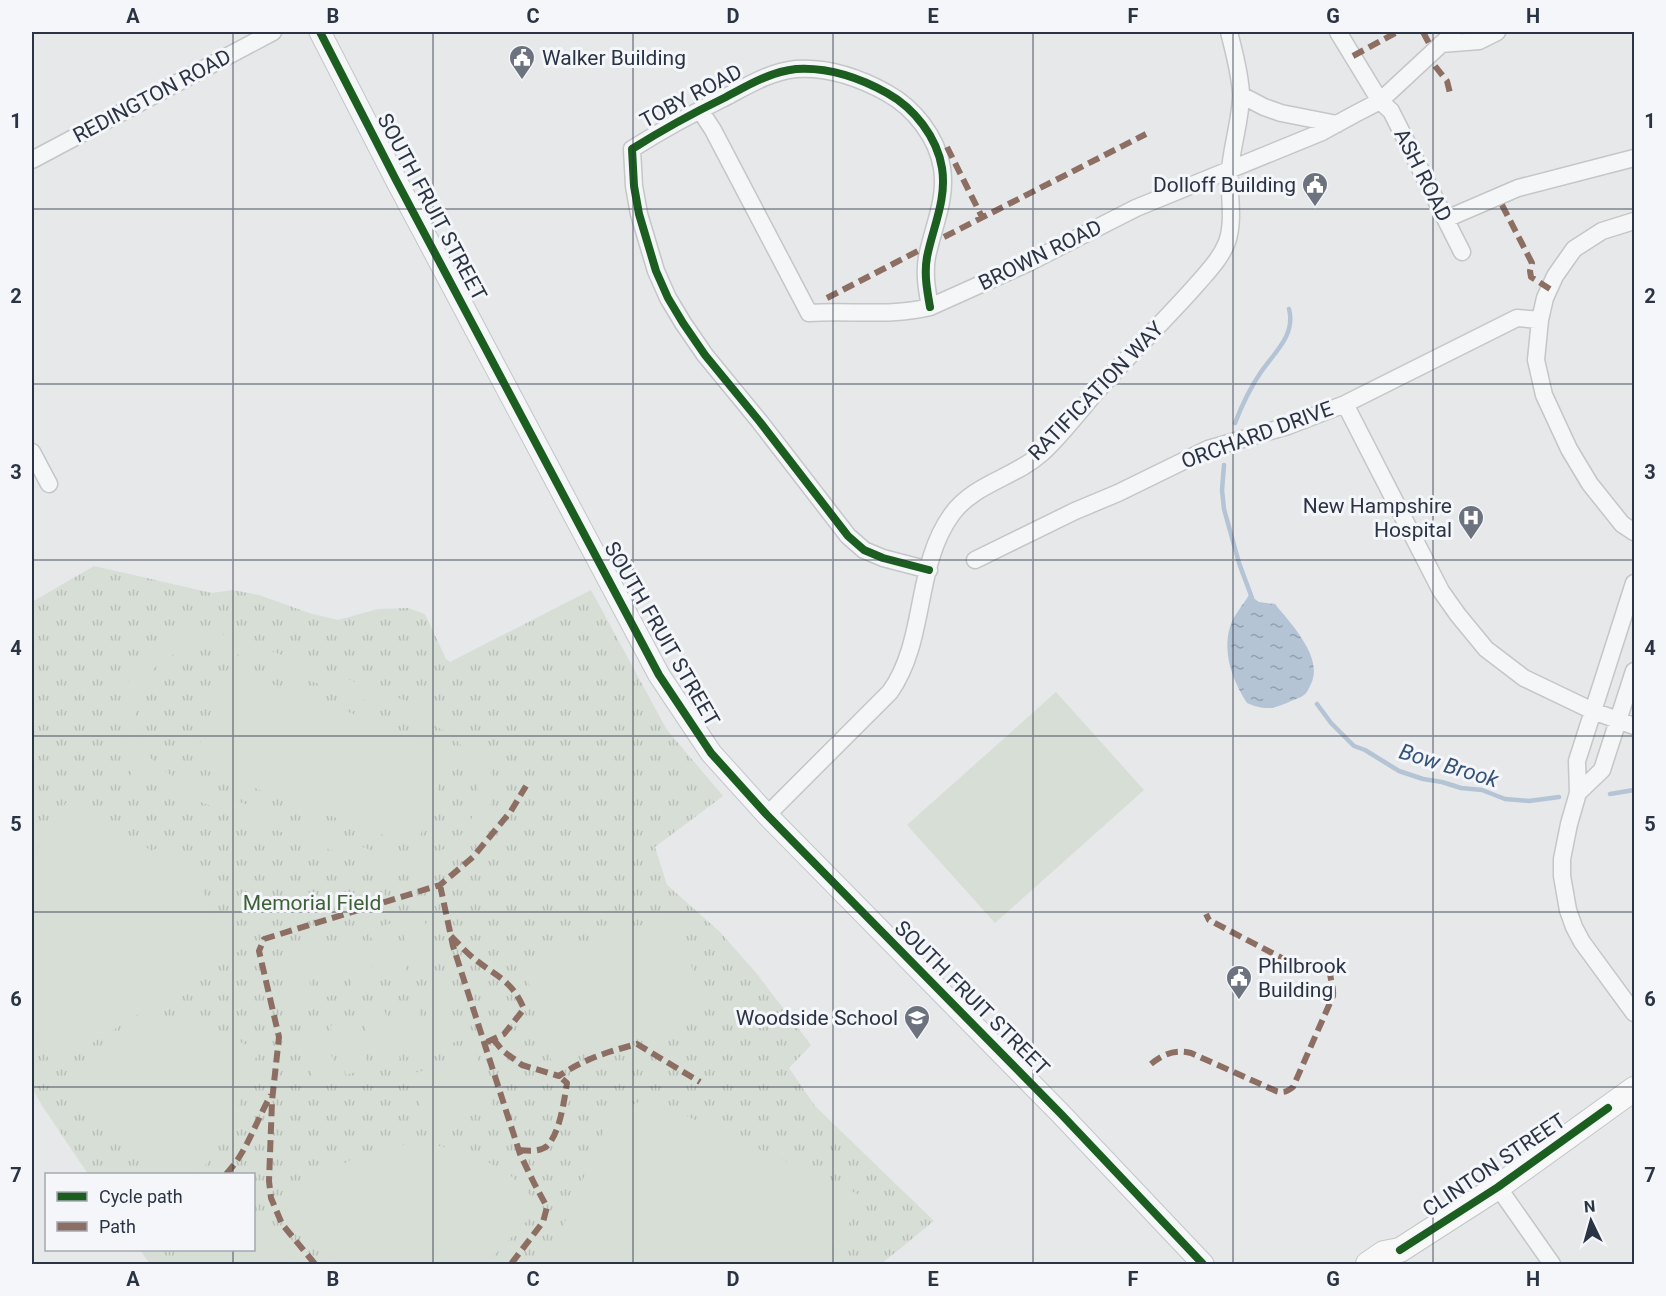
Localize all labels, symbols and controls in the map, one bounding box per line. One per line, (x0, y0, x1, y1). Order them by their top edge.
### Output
text: A (126, 4, 140, 28)
text: B (327, 4, 339, 28)
text: C (526, 4, 540, 28)
text: D (727, 4, 740, 28)
text: E (927, 4, 939, 28)
text: F (1128, 4, 1139, 28)
text: G (1326, 4, 1340, 28)
text: H (1526, 4, 1540, 28)
public building icon: Walker Building (507, 43, 537, 81)
street label: REDINGTON ROAD (69, 44, 235, 148)
place label: Walker Building (542, 46, 686, 70)
street label: TOBY ROAD (636, 59, 746, 133)
text: 1 (10, 109, 22, 133)
street label: SOUTH FRUIT STREET (372, 109, 492, 305)
text: 1 (1644, 109, 1656, 133)
street label: ASH ROAD (1389, 125, 1457, 225)
public building icon: Dolloff Building (1300, 170, 1330, 208)
place label: Dolloff Building (1153, 173, 1296, 197)
street label: BROWN ROAD (975, 215, 1105, 295)
text: 2 (10, 284, 22, 308)
text: 2 (1644, 284, 1656, 308)
street label: RATIFICATION WAY (1024, 316, 1169, 465)
street label: ORCHARD DRIVE (1178, 396, 1336, 474)
text: 3 (10, 460, 22, 484)
text: 3 (1644, 460, 1656, 484)
place label: New Hampshire Hospital (1303, 494, 1452, 542)
hospital icon: New Hampshire Hospital (1456, 503, 1486, 541)
street label: SOUTH FRUIT STREET (599, 538, 725, 731)
text: 4 (10, 636, 22, 660)
text: 4 (1644, 636, 1656, 660)
water label: Bow Brook (1396, 739, 1503, 793)
text: 5 (10, 812, 22, 836)
text: 5 (1644, 812, 1656, 836)
park label: Memorial Field (243, 891, 381, 915)
street label: SOUTH FRUIT STREET (890, 916, 1055, 1081)
place label: Philbrook Building (1258, 954, 1347, 1002)
public building icon: Philbrook Building (1224, 963, 1254, 1001)
text: 6 (10, 987, 22, 1011)
text: 6 (1644, 987, 1656, 1011)
school or university icon: Woodside School (902, 1003, 932, 1041)
place label: Woodside School (736, 1006, 898, 1030)
street label: CLINTON STREET (1418, 1108, 1570, 1222)
text: 7 (10, 1163, 22, 1187)
text: 7 (1644, 1163, 1656, 1187)
legend (45, 1173, 255, 1251)
text: Cycle path (99, 1186, 183, 1207)
north arrow (1561, 1191, 1621, 1251)
text: N (1583, 1197, 1596, 1217)
text: Path (99, 1216, 136, 1237)
text: A (126, 1267, 140, 1291)
text: B (327, 1267, 339, 1291)
text: C (526, 1267, 540, 1291)
text: D (727, 1267, 740, 1291)
text: E (927, 1267, 939, 1291)
text: F (1128, 1267, 1139, 1291)
text: G (1326, 1267, 1340, 1291)
text: H (1526, 1267, 1540, 1291)

